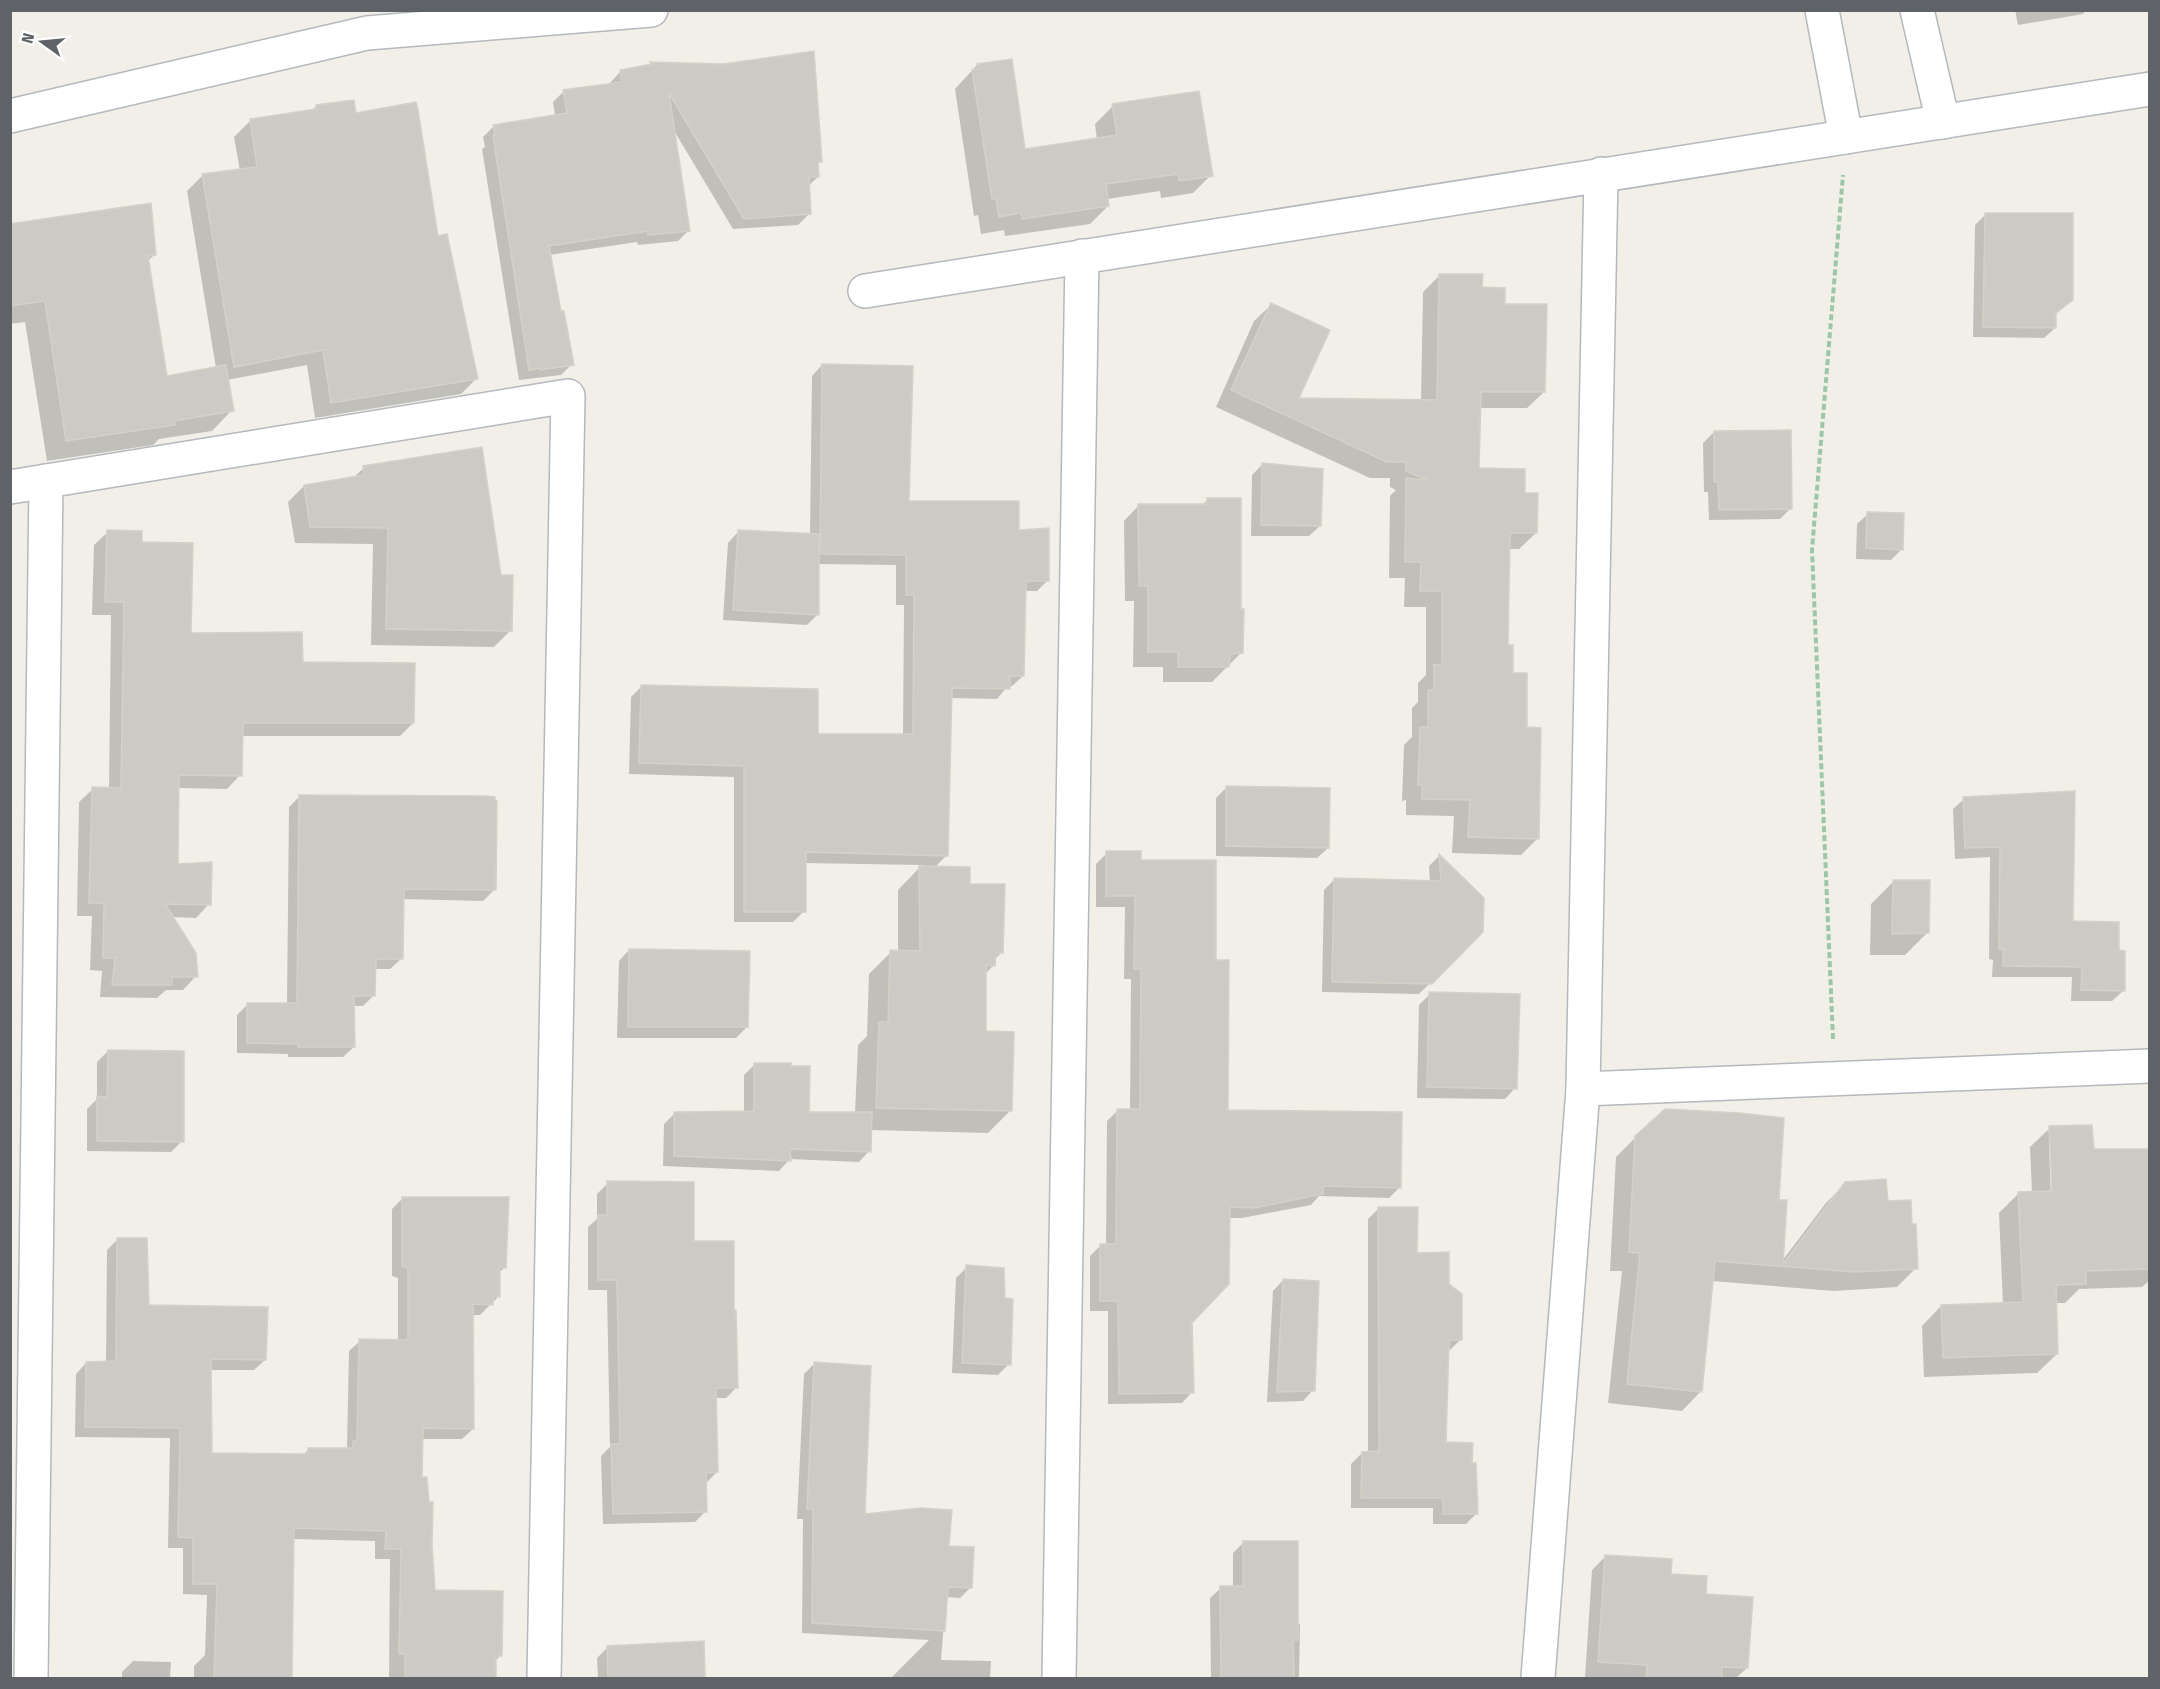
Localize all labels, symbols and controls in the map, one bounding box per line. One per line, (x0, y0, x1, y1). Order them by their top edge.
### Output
north arrow (12, 12, 72, 72)
text: N (18, 31, 38, 45)

